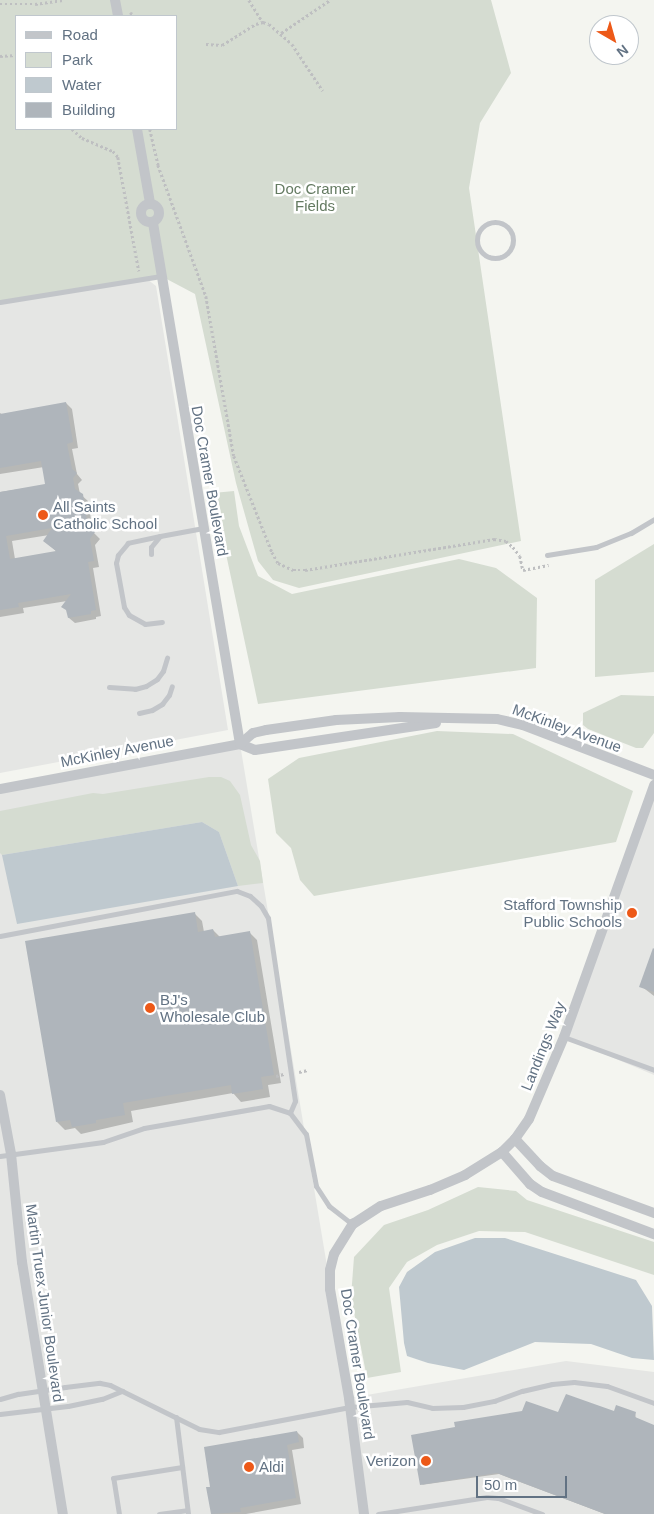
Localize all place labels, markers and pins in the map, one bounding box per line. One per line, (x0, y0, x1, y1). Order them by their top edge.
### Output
place label: All Saints Catholic School (53, 497, 157, 532)
marker: All Saints Catholic School (37, 509, 49, 521)
place label: Stafford Township Public Schools (503, 895, 622, 930)
marker: Stafford Township Public Schools (626, 907, 638, 919)
place label: BJ's Wholesale Club (160, 990, 265, 1025)
marker: BJ's Wholesale Club (144, 1002, 156, 1014)
place label: Verizon (366, 1452, 416, 1470)
marker: Verizon (420, 1455, 432, 1467)
place label: Aldi (259, 1458, 284, 1476)
marker: Aldi (243, 1461, 255, 1473)

